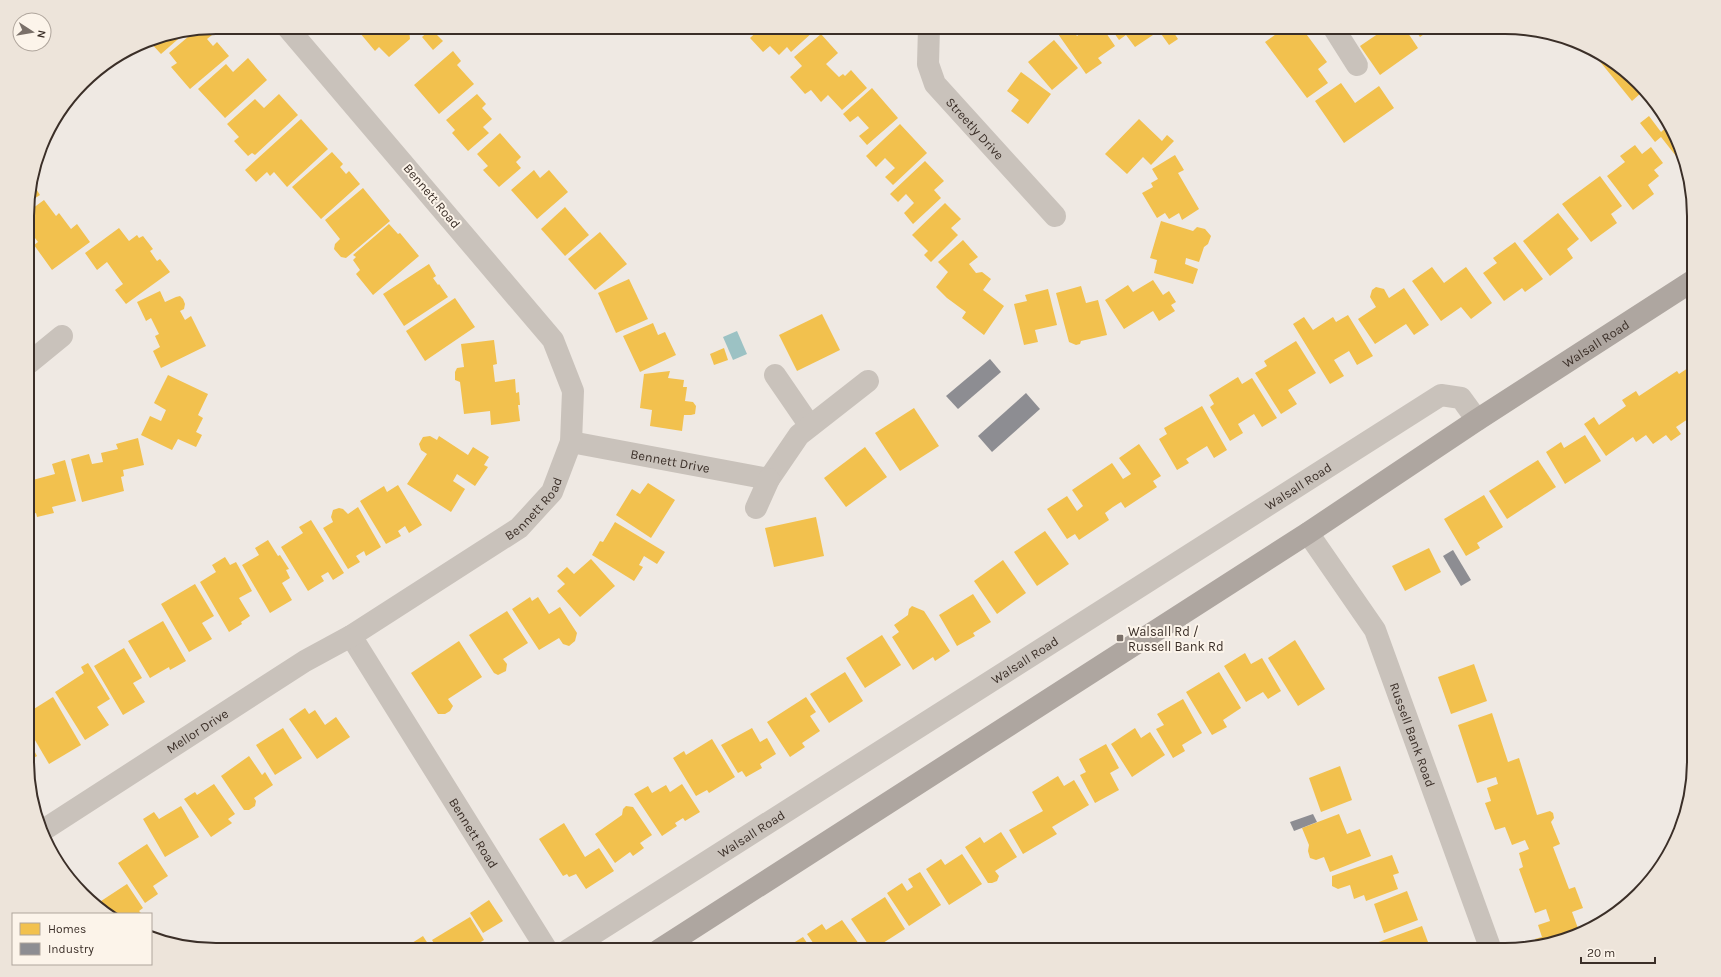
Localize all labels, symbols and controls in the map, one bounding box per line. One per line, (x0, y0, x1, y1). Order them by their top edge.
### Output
north arrow (12, 12, 52, 52)
text: N (34, 29, 48, 39)
street label: Streetly Drive (943, 94, 1008, 163)
street label: Bennett Road (401, 161, 463, 231)
street label: Walsall Road (1560, 316, 1632, 370)
street label: Bennett Drive (629, 446, 712, 475)
street label: Walsall Road (1262, 459, 1334, 513)
street label: Bennett Road (502, 475, 565, 543)
place label: Walsall Rd / Russell Bank Rd (1128, 624, 1224, 654)
street label: Walsall Road (988, 633, 1061, 687)
marker: Walsall Rd / Russell Bank Rd (1115, 633, 1125, 643)
street label: Russell Bank Road (1387, 680, 1439, 789)
street label: Mellor Drive (163, 705, 231, 756)
street label: Bennett Road (446, 795, 501, 871)
street label: Walsall Road (715, 807, 787, 860)
legend (12, 913, 152, 965)
text: Homes (48, 922, 86, 936)
scale bar (1581, 939, 1655, 965)
text: Industry (48, 942, 94, 956)
text: 20 m (1587, 946, 1615, 960)

